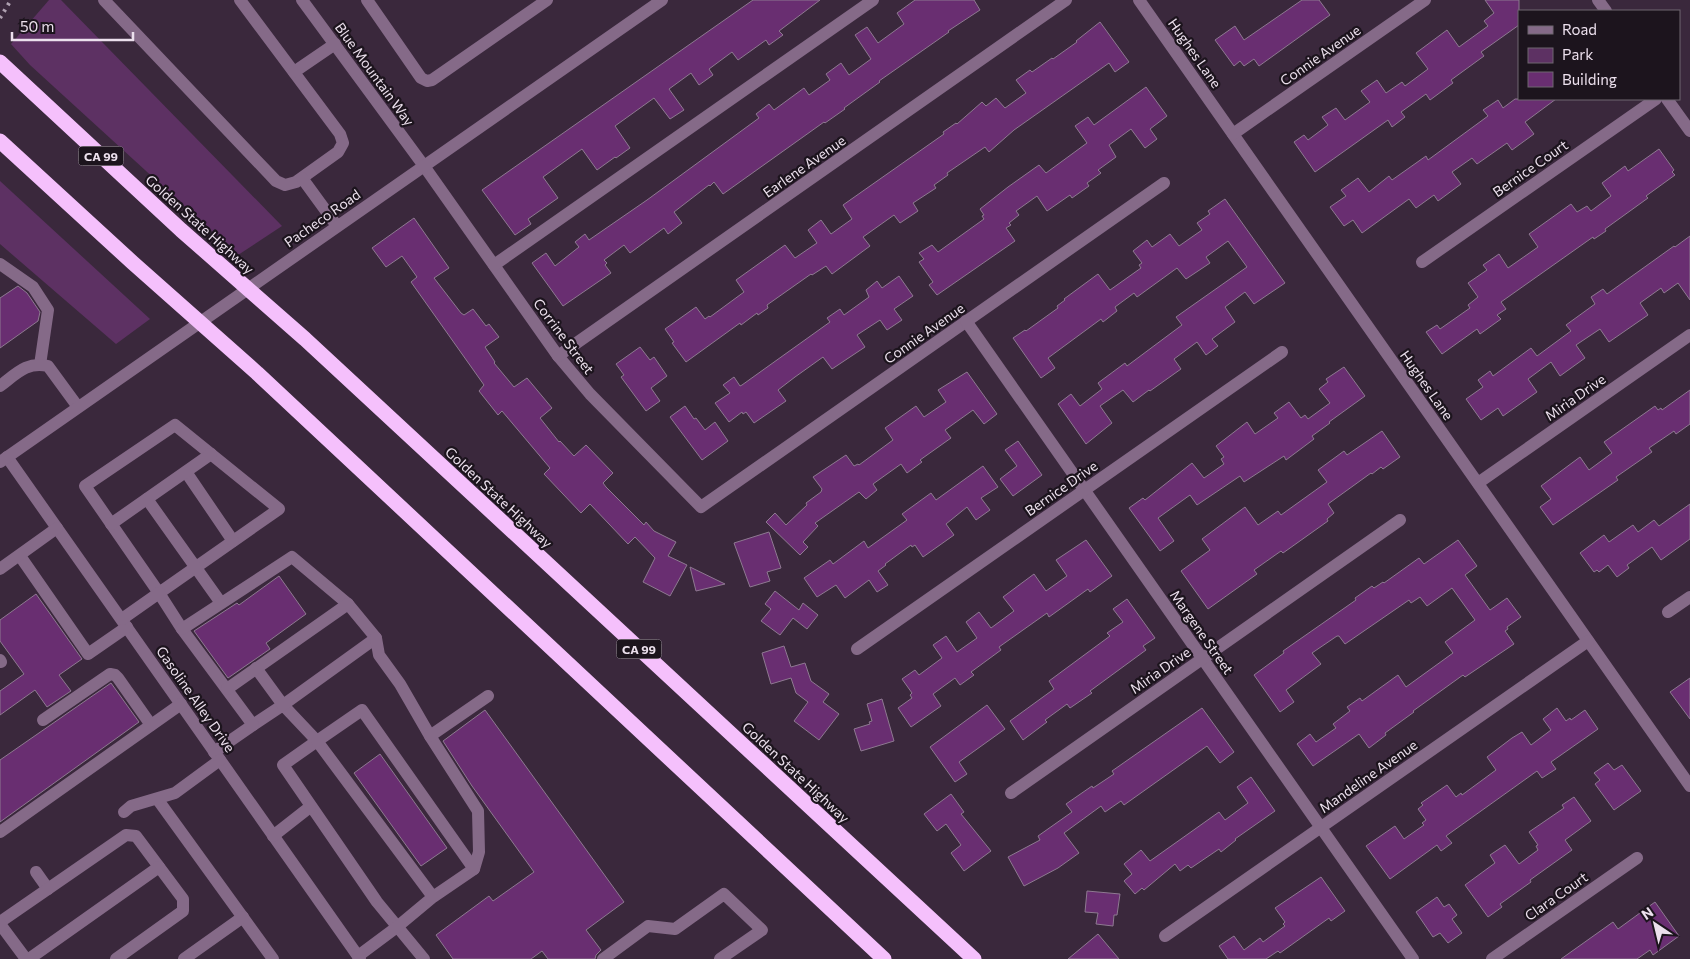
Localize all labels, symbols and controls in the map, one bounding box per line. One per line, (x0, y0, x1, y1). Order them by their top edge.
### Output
scale bar (12, 10, 134, 42)
legend (1518, 10, 1680, 100)
street label: Hughes Lane (1165, 15, 1225, 91)
text: 50 m (20, 17, 54, 35)
street label: Blue Mountain Way (332, 19, 418, 129)
text: Road (1562, 20, 1597, 38)
street label: Connie Avenue (1276, 21, 1364, 89)
text: Park (1562, 45, 1593, 63)
text: Building (1562, 70, 1617, 88)
street label: Earlene Avenue (759, 131, 849, 201)
street label: Bernice Court (1489, 136, 1571, 200)
road number: CA 99 (78, 146, 124, 166)
street label: Golden State Highway (142, 171, 258, 277)
street label: Pacheco Road (281, 185, 363, 251)
street label: Corrine Street (530, 295, 598, 377)
street label: Connie Avenue (880, 299, 968, 367)
street label: Hughes Lane (1397, 347, 1457, 423)
street label: Miria Drive (1541, 370, 1609, 424)
street label: Golden State Highway (442, 443, 556, 551)
street label: Bernice Drive (1022, 457, 1100, 519)
street label: Margene Street (1167, 587, 1237, 678)
road number: CA 99 (616, 640, 662, 659)
street label: Gasoline Alley Drive (153, 643, 239, 755)
street label: Miria Drive (1126, 643, 1194, 697)
street label: Golden State Highway (739, 718, 853, 826)
street label: Mandeline Avenue (1316, 736, 1420, 816)
street label: Clara Court (1521, 868, 1591, 924)
north arrow (1630, 899, 1680, 949)
text: N (1638, 903, 1656, 923)

